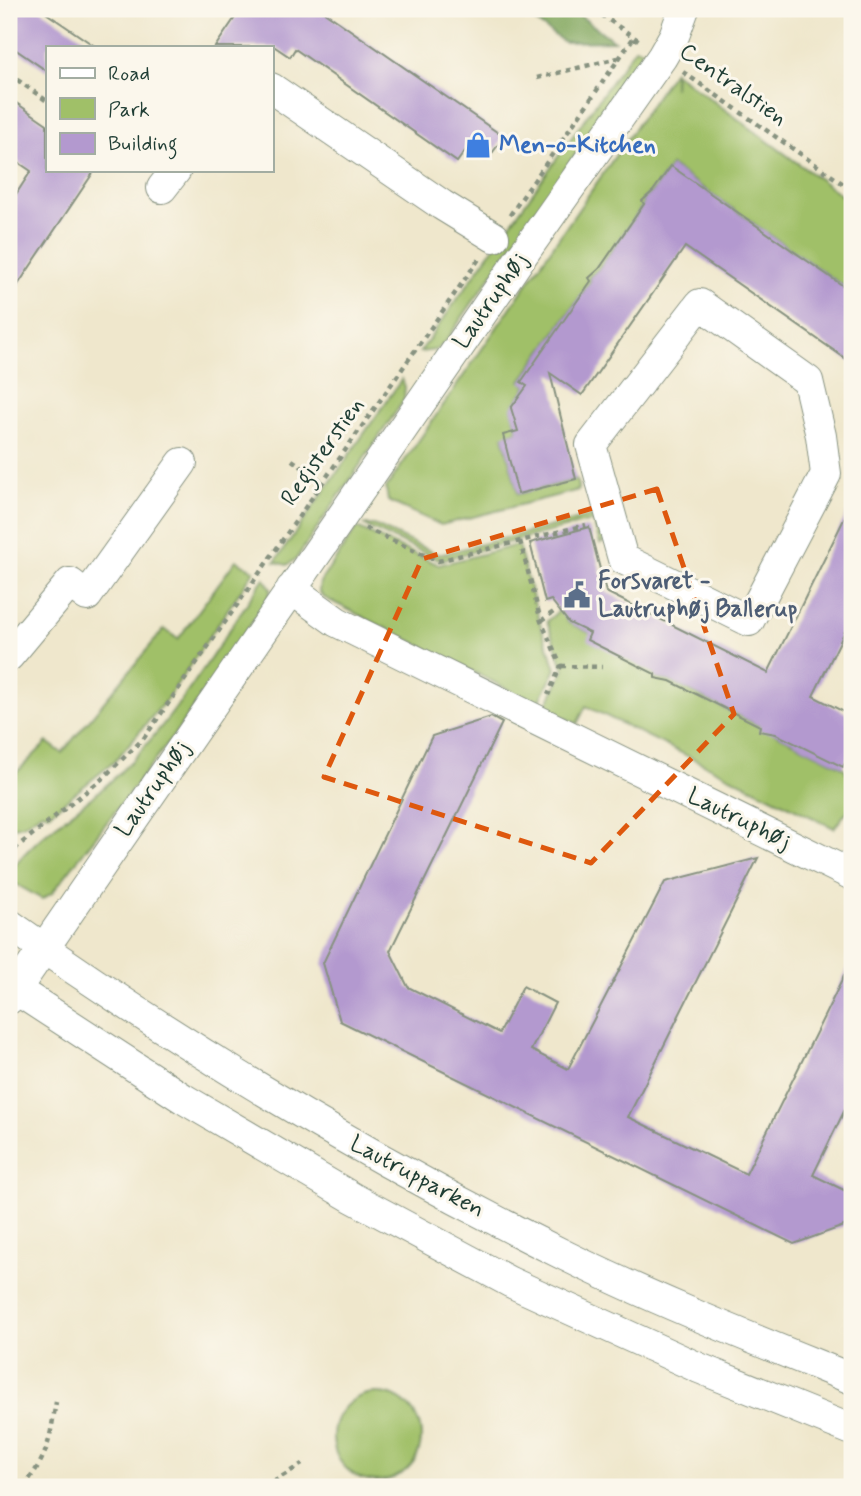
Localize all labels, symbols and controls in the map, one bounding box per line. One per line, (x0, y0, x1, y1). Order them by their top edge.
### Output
street label: Centralstien (673, 36, 793, 134)
legend (46, 46, 273, 172)
text: Road (108, 60, 150, 88)
text: Park (108, 96, 150, 124)
text: Building (108, 130, 178, 160)
shop icon: Men-o-Kitchen (463, 130, 493, 160)
place label: Men-o-Kitchen (499, 130, 656, 161)
street label: Lautruphøj (446, 246, 536, 356)
street label: Registerstien (274, 391, 374, 514)
place label: Forsvaret - Lautruphøj Ballerup (598, 566, 798, 625)
public building icon: Forsvaret - Lautruphøj Ballerup (562, 580, 592, 610)
street label: Lautruphøj (108, 734, 198, 844)
street label: Lautruphøj (682, 781, 796, 857)
street label: Lautrupparken (344, 1128, 490, 1226)

